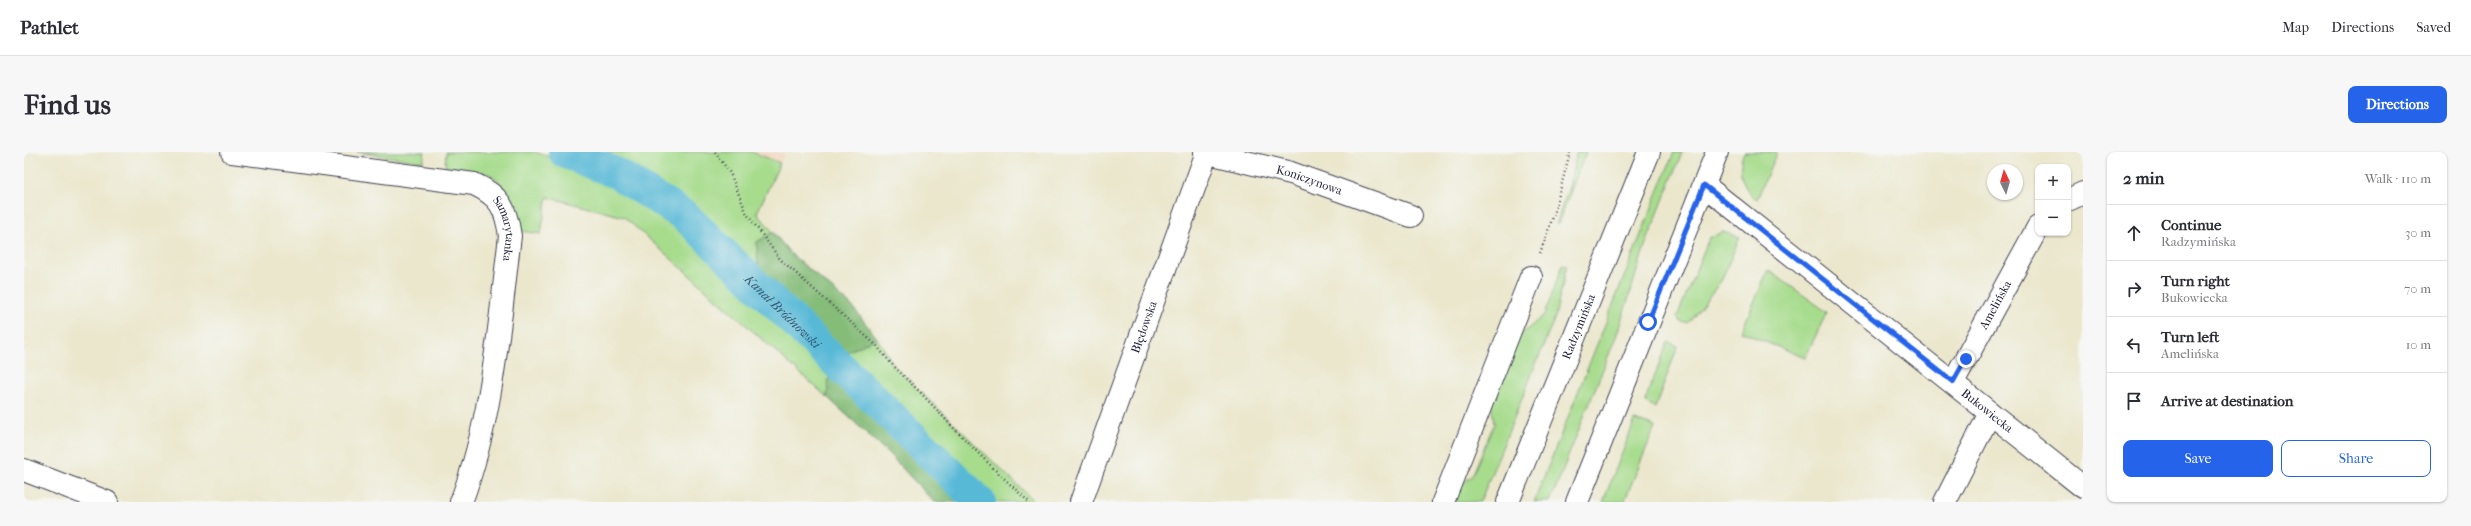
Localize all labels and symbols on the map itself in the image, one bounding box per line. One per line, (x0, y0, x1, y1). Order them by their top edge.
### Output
street label: Koniczynowa (1275, 163, 1345, 198)
north arrow (1987, 164, 2023, 200)
street label: Samarytanka (490, 193, 517, 262)
water label: Kanał Bródnowski (741, 271, 825, 352)
street label: Amelińska (1976, 278, 2015, 333)
street label: Radzymińska (1559, 292, 1598, 361)
street label: Błędowska (1128, 299, 1160, 355)
route start (1639, 313, 1657, 331)
route end (1957, 350, 1975, 368)
street label: Bukowiecka (1959, 386, 2016, 436)

